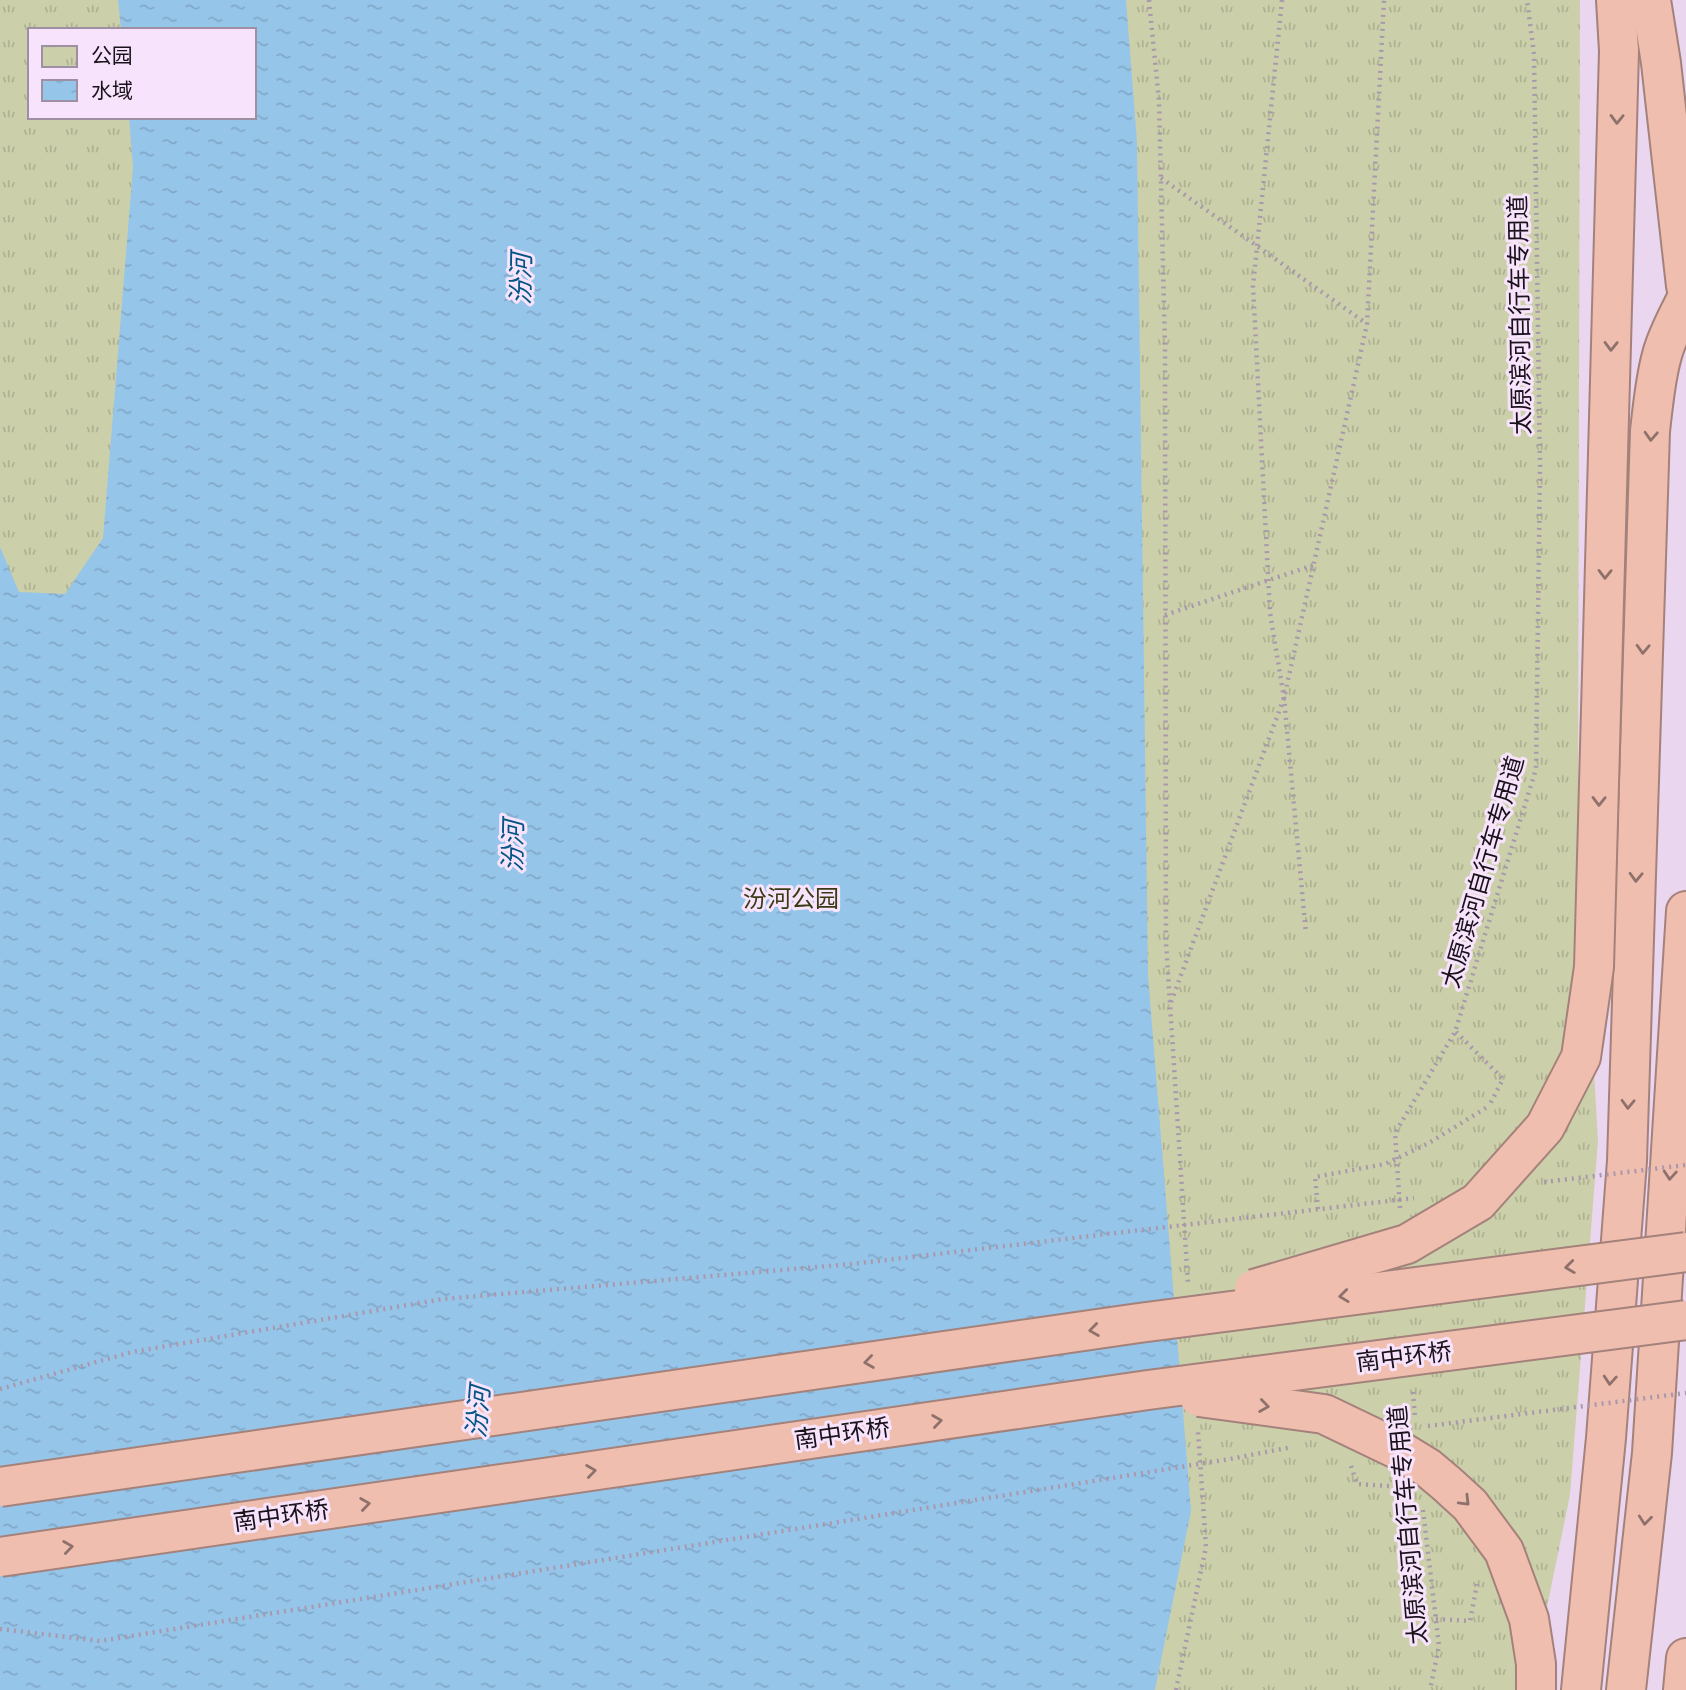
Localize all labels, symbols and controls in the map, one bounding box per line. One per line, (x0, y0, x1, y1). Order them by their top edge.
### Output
legend (28, 28, 256, 119)
text: 公园 (91, 43, 133, 69)
text: 水域 (91, 78, 133, 104)
one-way arrow (1609, 114, 1625, 125)
street label: 太原滨河自行车专用道 (1504, 195, 1536, 435)
water label: 汾河 (506, 248, 538, 305)
one-way arrow (1603, 342, 1619, 352)
one-way arrow (1643, 430, 1658, 441)
one-way arrow (1598, 568, 1613, 579)
one-way arrow (1636, 644, 1651, 655)
street label: 太原滨河自行车专用道 (1436, 753, 1530, 991)
one-way arrow (1592, 796, 1607, 807)
water label: 汾河 (498, 815, 530, 872)
one-way arrow (1628, 872, 1643, 883)
park label: 汾河公园 (743, 885, 839, 913)
one-way arrow (1621, 1099, 1636, 1110)
one-way arrow (1663, 1169, 1678, 1180)
one-way arrow (1564, 1260, 1576, 1275)
one-way arrow (1338, 1289, 1350, 1304)
one-way arrow (1088, 1322, 1100, 1337)
street label: 南中环桥 (1355, 1337, 1453, 1377)
one-way arrow (863, 1354, 875, 1369)
one-way arrow (1603, 1375, 1618, 1386)
water label: 汾河 (461, 1380, 497, 1439)
one-way arrow (1259, 1398, 1270, 1413)
street label: 太原滨河自行车专用道 (1384, 1404, 1432, 1646)
street label: 南中环桥 (793, 1413, 891, 1455)
one-way arrow (931, 1414, 943, 1429)
one-way arrow (585, 1464, 596, 1479)
one-way arrow (1457, 1493, 1470, 1506)
street label: 南中环桥 (232, 1495, 330, 1537)
one-way arrow (360, 1496, 371, 1511)
one-way arrow (1638, 1515, 1653, 1526)
one-way arrow (62, 1540, 73, 1555)

